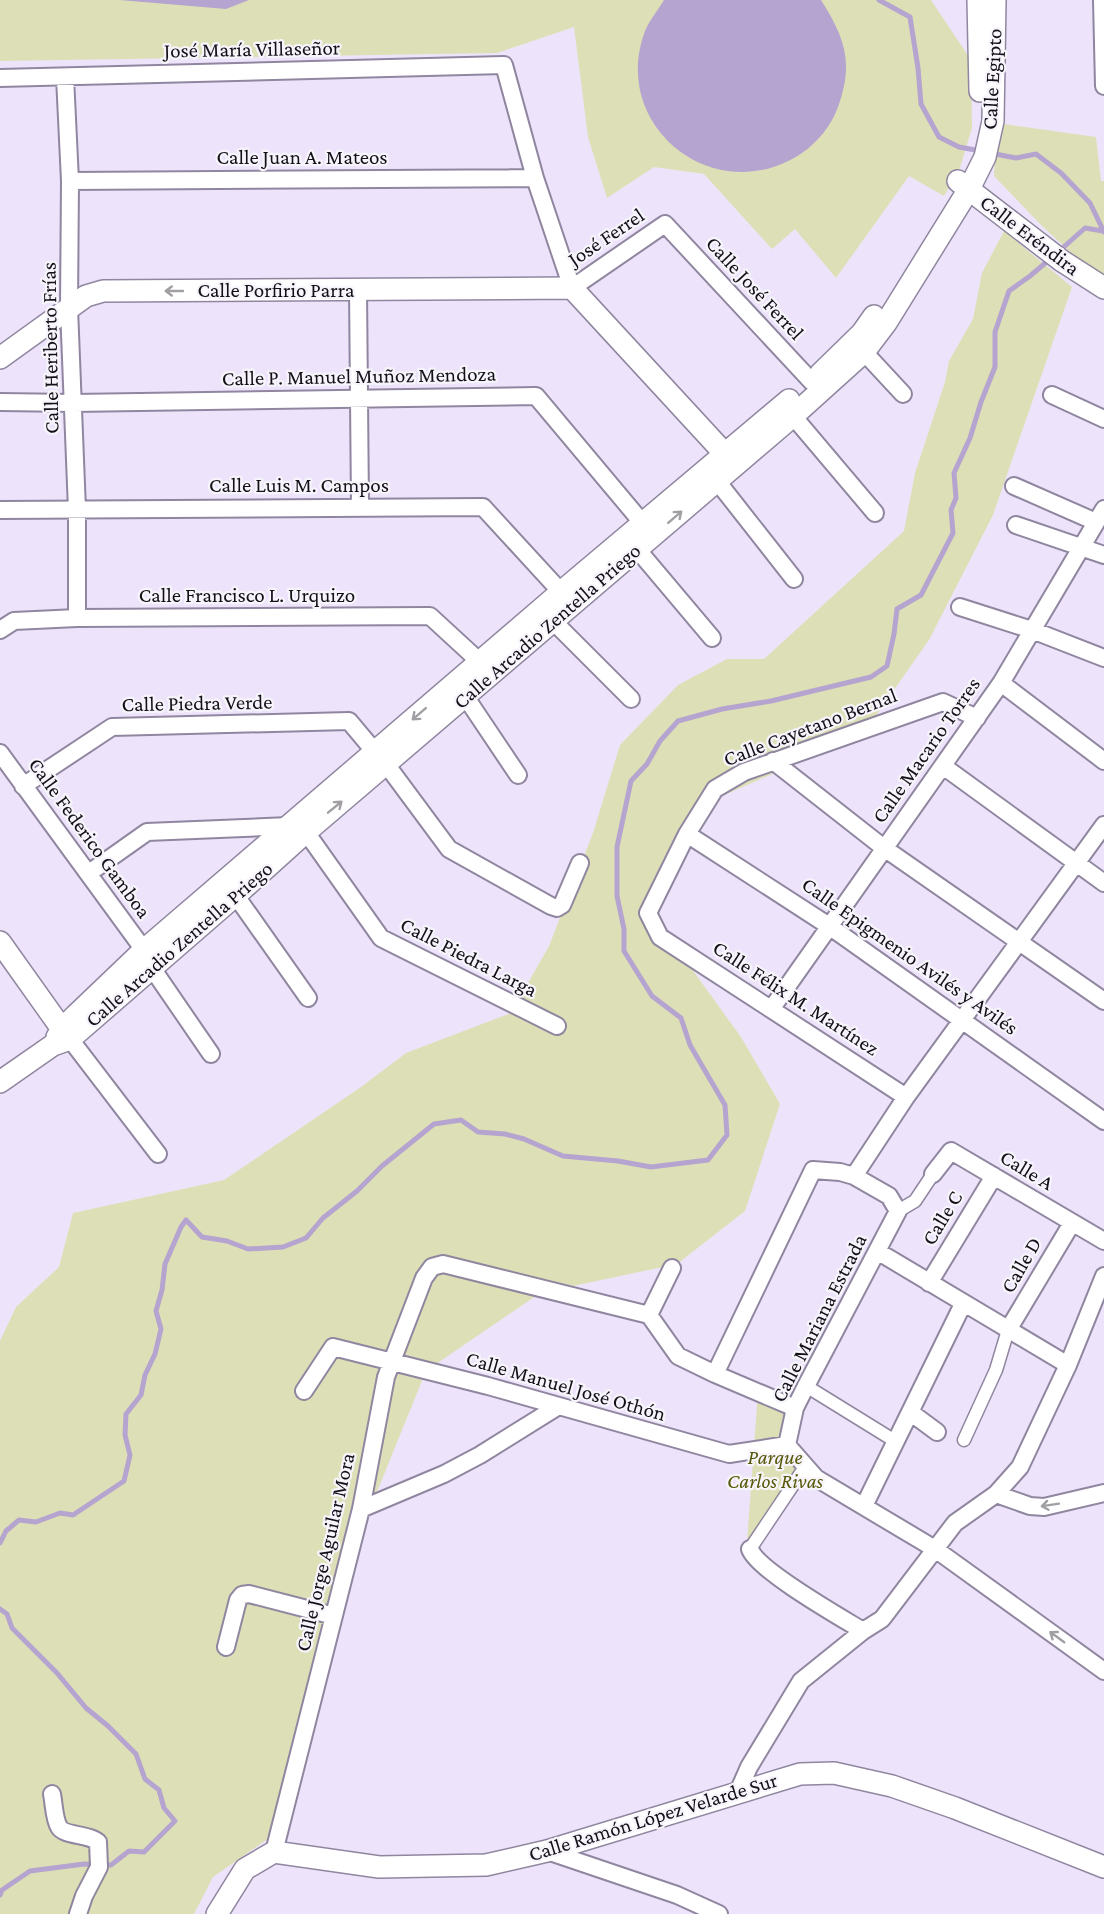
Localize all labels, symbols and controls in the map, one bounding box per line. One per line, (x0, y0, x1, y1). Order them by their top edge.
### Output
street label: Calle Egipto (977, 28, 1007, 130)
street label: José María Villaseñor (162, 35, 341, 63)
street label: Calle Juan A. Mateos (216, 145, 388, 169)
street label: Calle Eréndira (975, 190, 1085, 280)
street label: José Ferrel (562, 203, 649, 272)
street label: Calle José Ferrel (701, 231, 809, 345)
street label: Calle Heriberto Frías (37, 262, 63, 434)
street label: Calle Porfirio Parra (198, 278, 355, 302)
one-way arrow (164, 285, 184, 297)
street label: Calle P. Manuel Muñoz Mendoza (222, 362, 497, 390)
street label: Calle Luis M. Campos (209, 473, 389, 497)
one-way arrow (667, 510, 682, 524)
street label: Calle Arcadio Zentella Priego (449, 538, 645, 714)
street label: Calle Francisco L. Urquizo (139, 583, 355, 607)
street label: Calle Macario Torres (867, 673, 985, 827)
street label: Calle Cayetano Bernal (720, 683, 900, 771)
street label: Calle Piedra Verde (121, 690, 273, 716)
one-way arrow (412, 707, 427, 721)
street label: Calle Federico Gamboa (24, 753, 156, 923)
one-way arrow (327, 801, 343, 814)
street label: Calle Arcadio Zentella Priego (81, 856, 277, 1032)
street label: Calle Epigmenio Avilés y Avilés (797, 872, 1023, 1040)
street label: Calle Piedra Larga (397, 912, 542, 1002)
street label: Calle Félix M. Martínez (709, 935, 883, 1061)
street label: Calle A (996, 1145, 1058, 1195)
street label: Calle C (917, 1187, 967, 1249)
street label: Calle Mariana Estrada (766, 1230, 872, 1406)
street label: Calle D (996, 1233, 1046, 1297)
street label: Calle Manuel José Othón (463, 1346, 669, 1426)
park label: Parque Carlos Rivas (727, 1445, 824, 1493)
street label: Calle Jorge Aguilar Mora (290, 1450, 360, 1654)
one-way arrow (1040, 1500, 1060, 1511)
one-way arrow (1049, 1631, 1065, 1643)
street label: Calle Ramón López Velarde Sur (526, 1767, 781, 1866)

